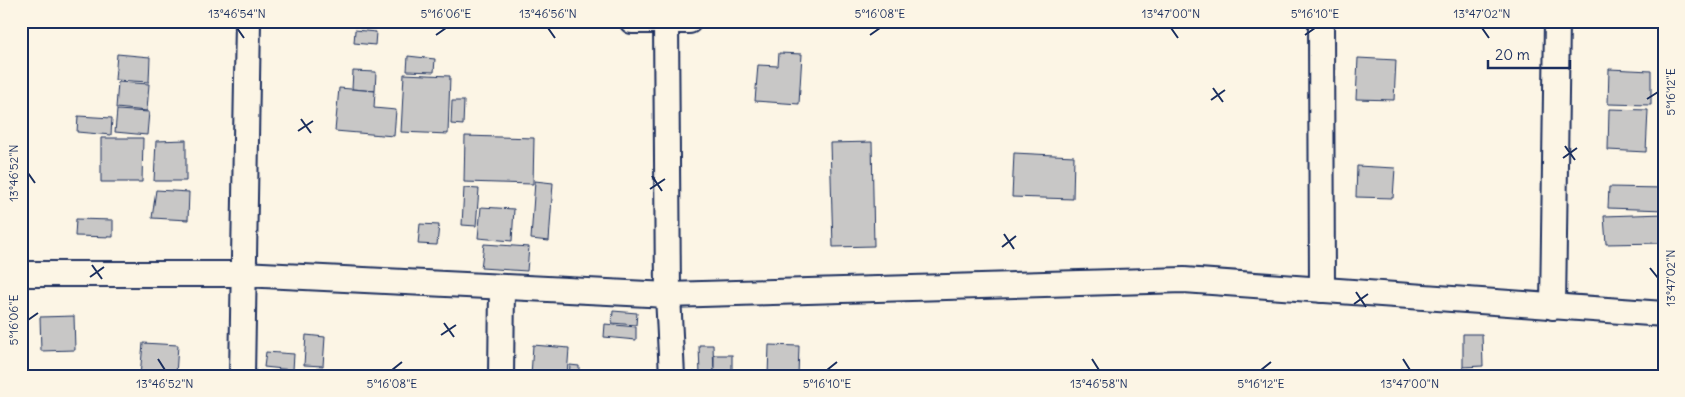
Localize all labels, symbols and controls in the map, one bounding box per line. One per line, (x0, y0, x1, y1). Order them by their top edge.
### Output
text: 13°46'54"N (208, 6, 266, 21)
text: 5°16'06"E (421, 6, 471, 21)
text: 13°46'56"N (519, 6, 577, 21)
text: 5°16'08"E (855, 6, 905, 21)
text: 13°47'00"N (1142, 6, 1200, 21)
text: 5°16'10"E (1291, 6, 1339, 21)
text: 13°47'02"N (1453, 6, 1511, 21)
scale bar (1488, 38, 1570, 70)
text: 20 m (1495, 45, 1530, 64)
text: 5°16'12"E (1663, 68, 1678, 116)
text: 13°46'52"N (6, 144, 21, 202)
text: 13°47'02"N (1663, 249, 1678, 307)
text: 5°16'06"E (6, 295, 21, 345)
text: 13°46'52"N (136, 376, 194, 391)
text: 5°16'08"E (367, 376, 417, 391)
text: 5°16'10"E (803, 376, 851, 391)
text: 13°46'58"N (1070, 376, 1128, 391)
text: 5°16'12"E (1237, 376, 1285, 391)
text: 13°47'00"N (1381, 376, 1439, 391)

